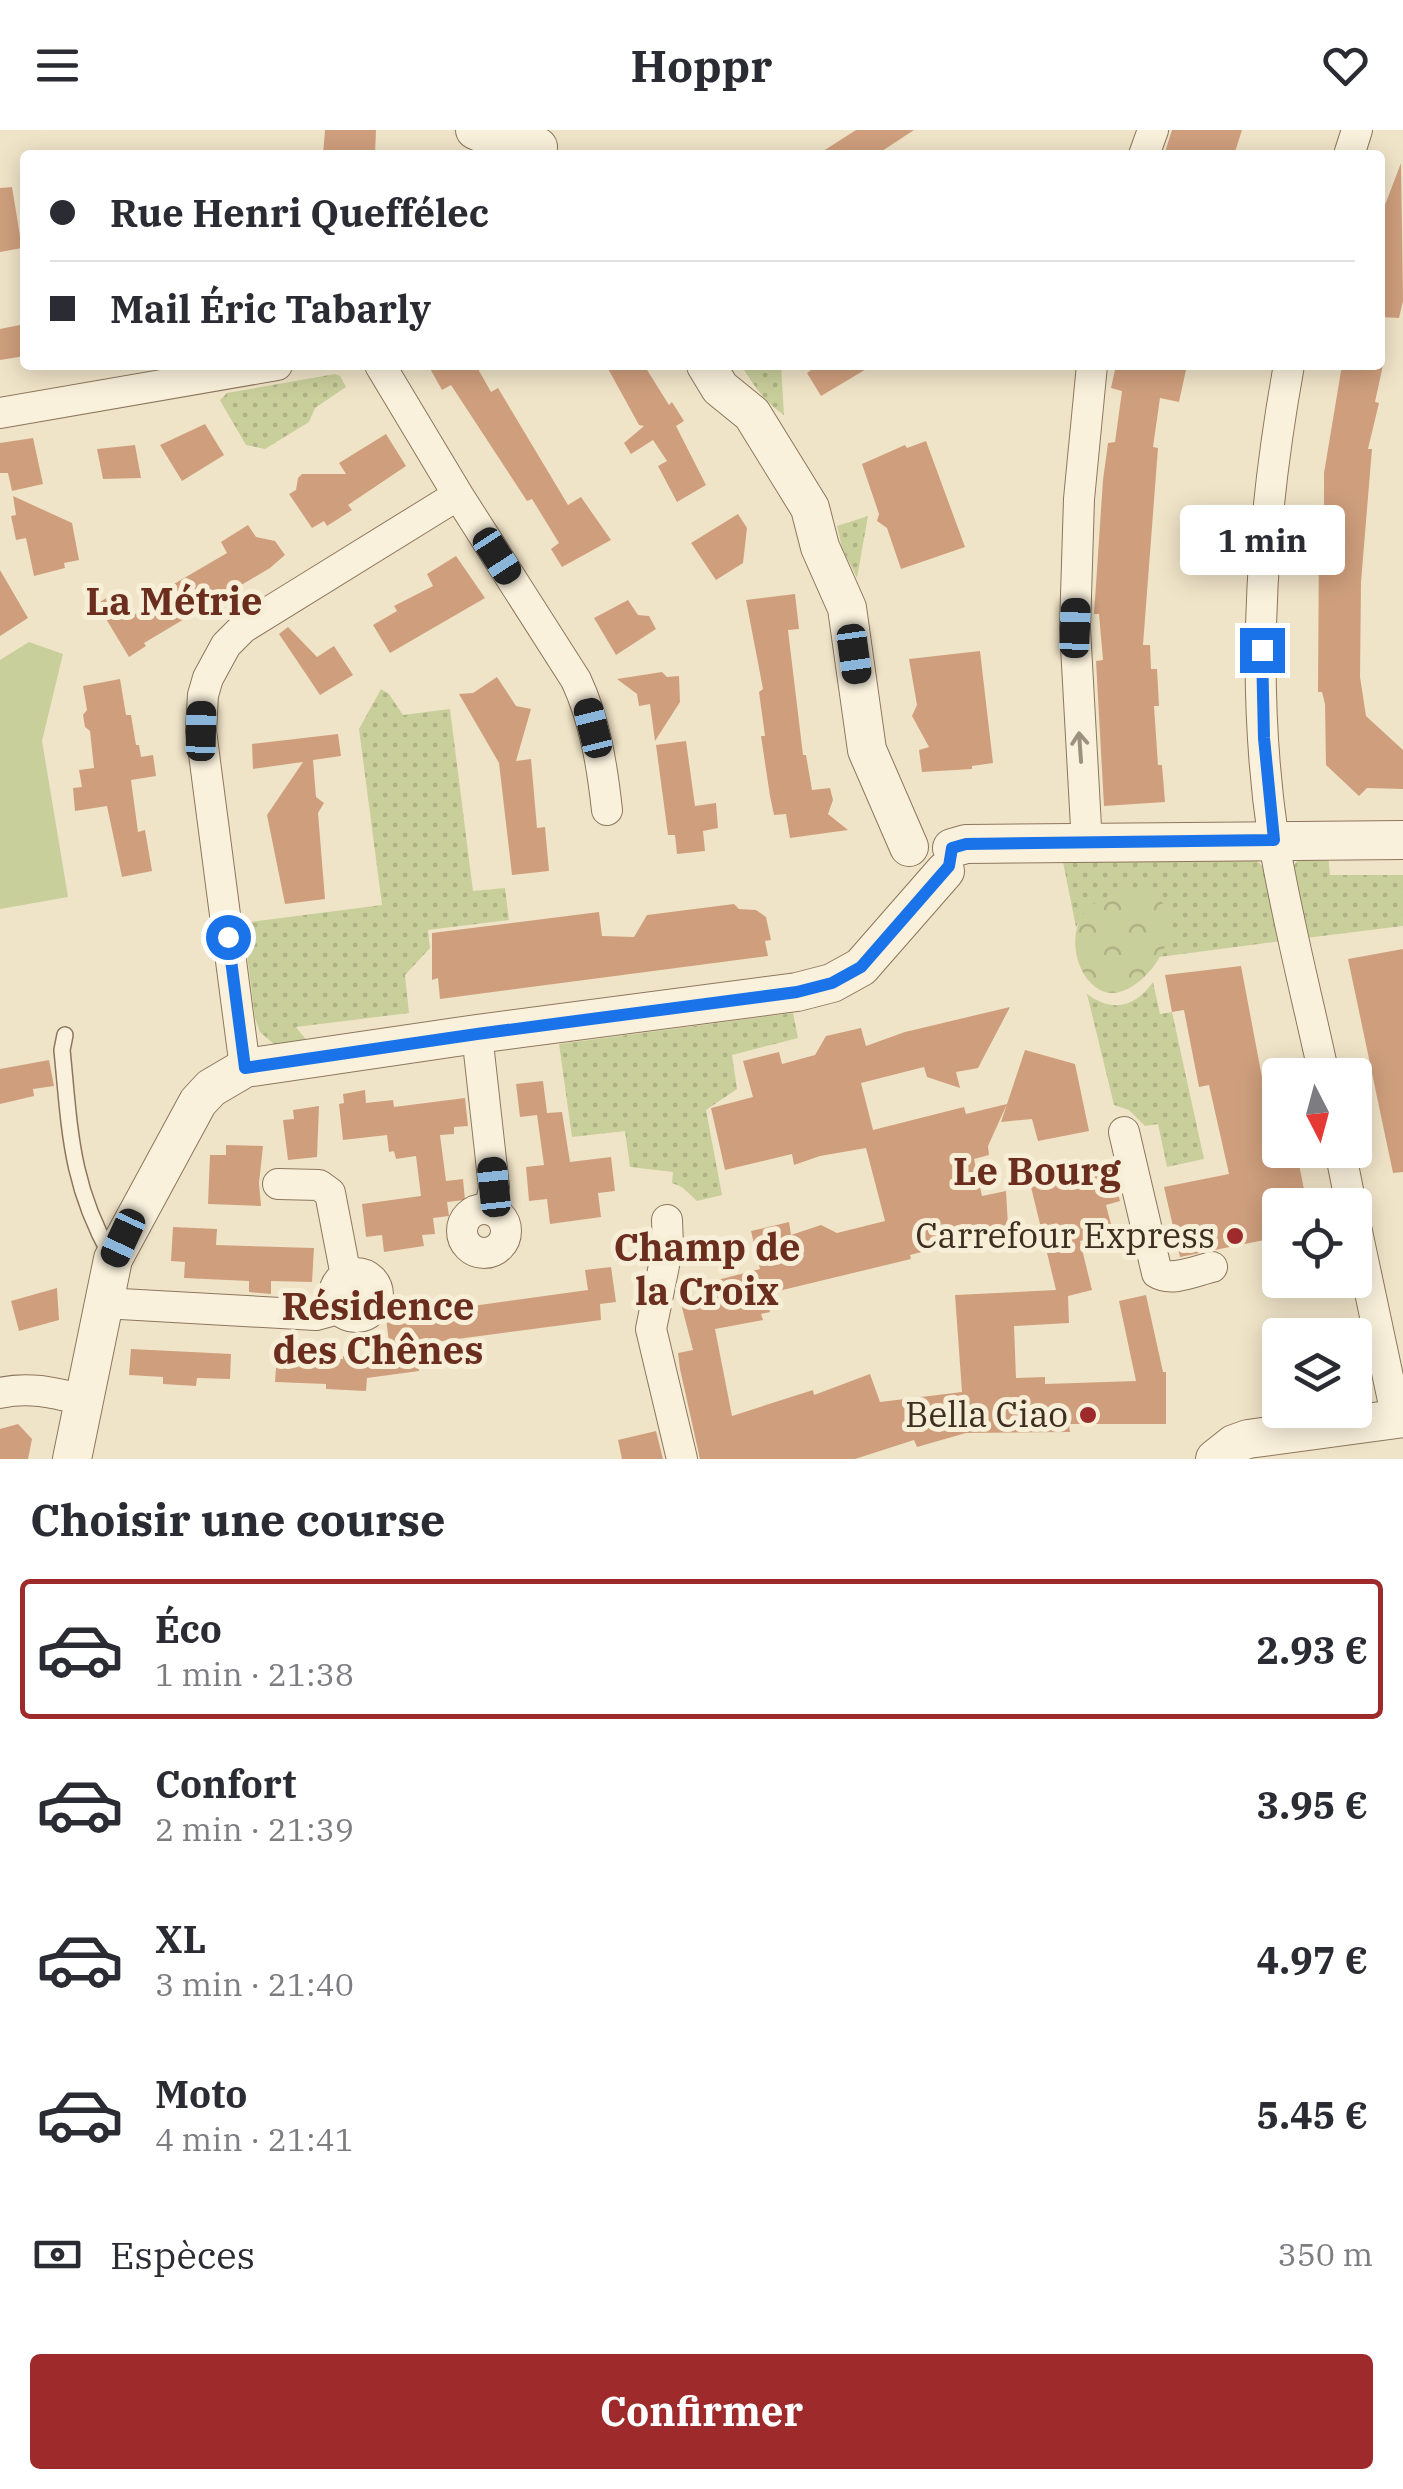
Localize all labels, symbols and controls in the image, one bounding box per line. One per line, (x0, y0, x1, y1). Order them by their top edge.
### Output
text: Hoppr (631, 36, 772, 94)
icon: menu (30, 38, 85, 93)
icon: heart (1318, 38, 1373, 93)
text: Rue Henri Queffélec (110, 188, 489, 237)
text: Mail Éric Tabarly (110, 284, 431, 333)
callout: 1 min (1180, 505, 1344, 575)
text: 1 min (1218, 519, 1307, 561)
car (468, 523, 526, 589)
district label: La Métrie (85, 576, 263, 625)
car (1059, 597, 1091, 659)
car (835, 622, 873, 686)
route end (1240, 628, 1285, 673)
car (571, 695, 615, 761)
car (185, 701, 217, 761)
one-way arrow (1070, 732, 1089, 764)
route start (206, 915, 251, 960)
north arrow (1262, 1058, 1372, 1168)
map controls (1262, 1058, 1372, 1428)
district label: Le Bourg (953, 1146, 1121, 1195)
car (476, 1156, 512, 1218)
button: locate (1262, 1188, 1372, 1298)
car (97, 1204, 149, 1272)
place label: Carrefour Express (915, 1212, 1215, 1258)
district label: Champ de la Croix (614, 1222, 801, 1315)
marker: Carrefour Express (1224, 1225, 1246, 1247)
district label: Résidence des Chênes (272, 1281, 484, 1374)
button: layers (1262, 1318, 1372, 1428)
place label: Bella Ciao (905, 1391, 1068, 1437)
marker: Bella Ciao (1077, 1404, 1099, 1426)
text: Choisir une course (30, 1490, 446, 1548)
icon: car (35, 1604, 125, 1694)
text: Éco (155, 1604, 222, 1653)
text: 2.93 € (1256, 1625, 1368, 1674)
text: 1 min · 21:38 (155, 1653, 354, 1695)
icon: car (35, 1759, 125, 1849)
text: Confort (155, 1759, 296, 1808)
text: 3.95 € (1256, 1780, 1368, 1829)
text: 2 min · 21:39 (155, 1808, 354, 1850)
icon: car (35, 1914, 125, 2004)
text: XL (155, 1914, 206, 1963)
text: 4.97 € (1256, 1935, 1368, 1984)
text: 3 min · 21:40 (155, 1963, 354, 2005)
icon: car (35, 2069, 125, 2159)
text: Moto (155, 2069, 247, 2118)
text: 5.45 € (1256, 2090, 1368, 2139)
text: 4 min · 21:41 (155, 2118, 354, 2160)
icon: cash (30, 2227, 85, 2282)
text: Espèces (110, 2230, 255, 2279)
text: 350 m (1277, 2233, 1373, 2275)
button: Confirmer (30, 2354, 1373, 2469)

